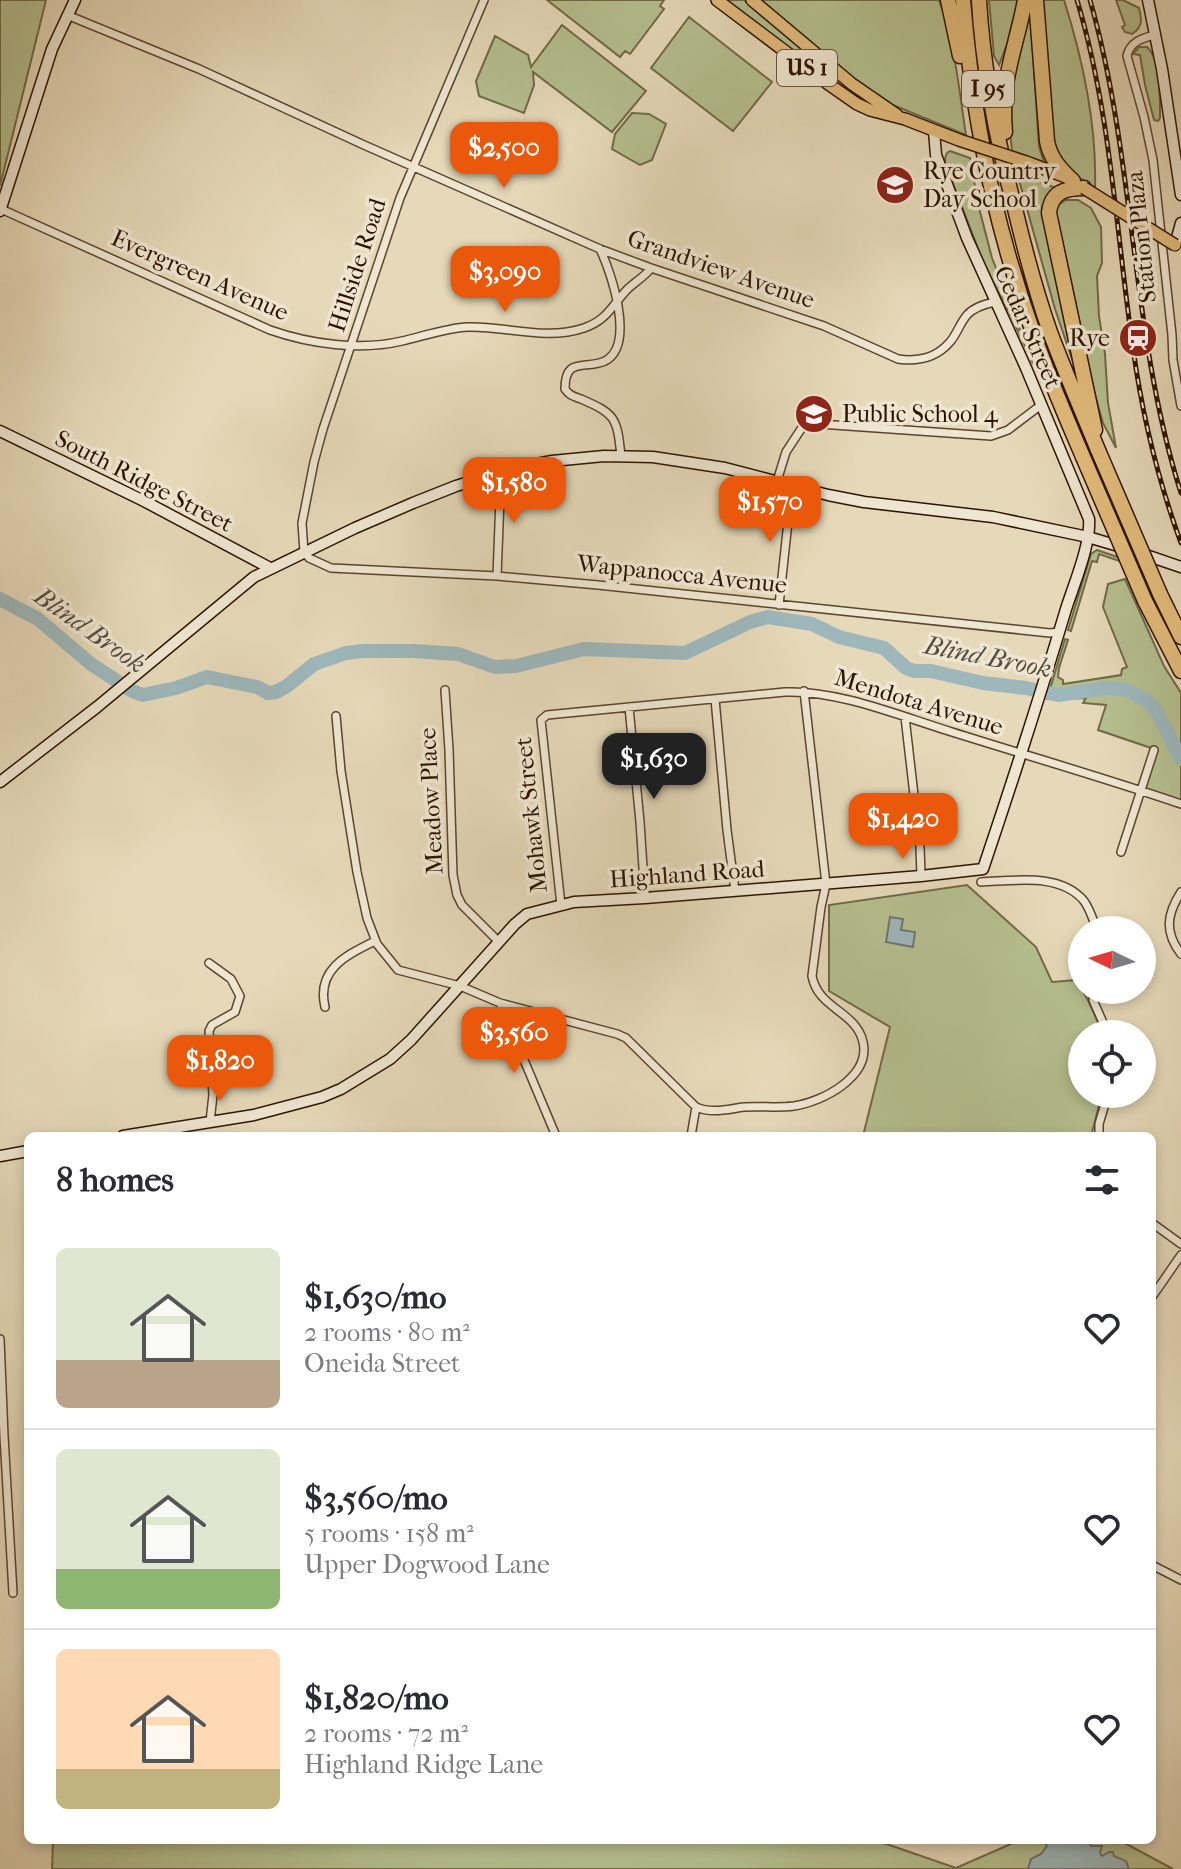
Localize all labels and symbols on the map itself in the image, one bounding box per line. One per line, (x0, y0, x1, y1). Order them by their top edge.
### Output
road number: US 1 (777, 50, 837, 86)
road number: I 95 (962, 71, 1014, 107)
pin: $2,500 (439, 122, 569, 190)
place label: Rye Country Day School (923, 157, 1057, 213)
school or university icon: Rye Country Day School (874, 164, 916, 206)
street label: Station Plaza (1120, 169, 1162, 304)
street label: Hillside Road (322, 194, 392, 335)
street label: Evergreen Avenue (107, 223, 293, 327)
street label: Grandview Avenue (624, 224, 818, 314)
pin: $3,090 (440, 246, 570, 314)
street label: Cedar Street (989, 262, 1068, 393)
station icon: Rye (1117, 317, 1159, 359)
place label: Rye (1069, 324, 1110, 352)
school or university icon: Public School 4 (793, 393, 835, 435)
place label: Public School 4 (842, 400, 999, 428)
street label: South Ridge Street (50, 424, 238, 538)
pin: $1,580 (449, 457, 579, 525)
pin: $1,570 (705, 476, 835, 544)
street label: Wappanocca Avenue (575, 549, 789, 599)
water label: Blind Brook (27, 579, 152, 680)
water label: Blind Brook (920, 629, 1054, 685)
street label: Mendota Avenue (831, 663, 1007, 741)
street label: Meadow Place (413, 727, 449, 875)
pin: $1,630 (589, 733, 719, 801)
street label: Mohawk Street (509, 735, 553, 894)
pin: $1,420 (838, 793, 968, 861)
street label: Highland Road (608, 855, 766, 893)
north arrow (1068, 916, 1156, 1004)
pin: $3,560 (449, 1007, 579, 1075)
pin: $1,820 (155, 1035, 285, 1103)

